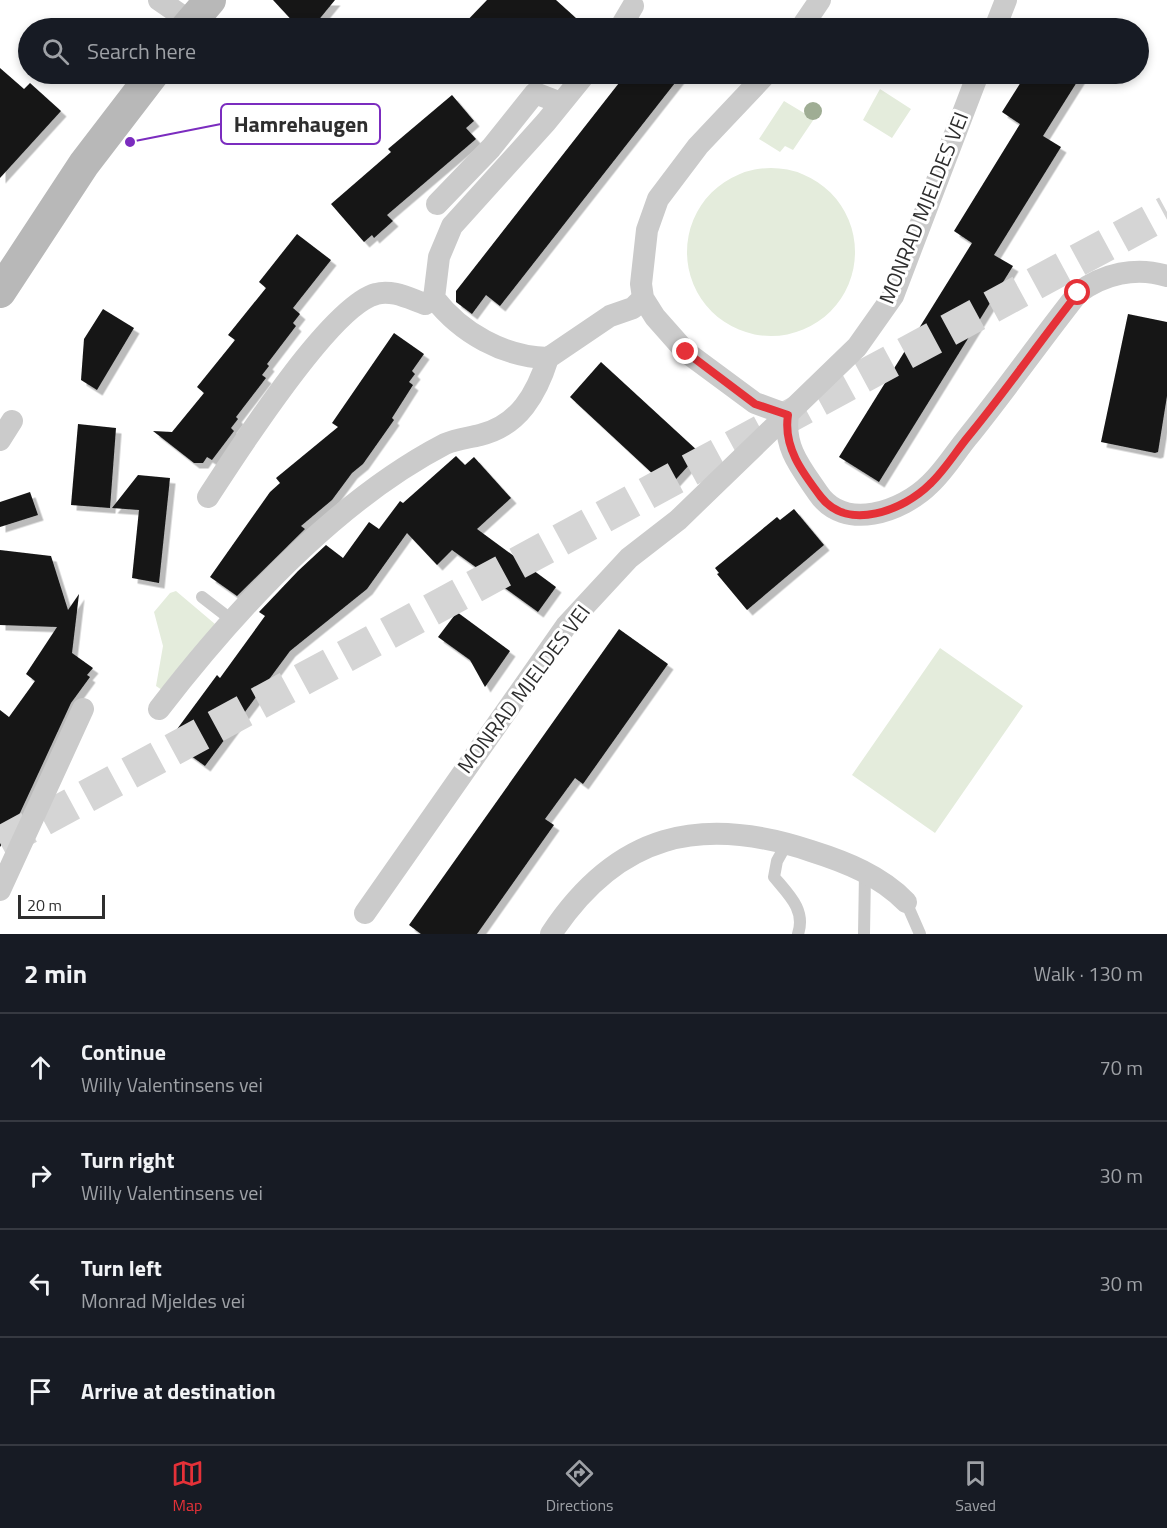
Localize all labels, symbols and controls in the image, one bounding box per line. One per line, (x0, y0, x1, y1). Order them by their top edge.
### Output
search box (18, 18, 1149, 84)
text: Search here (87, 34, 196, 68)
icon: search (39, 35, 72, 68)
callout: Hamrehaugen (221, 104, 380, 144)
text: Hamrehaugen (234, 107, 368, 141)
street label: MONRAD MJELDES VEI (870, 107, 976, 308)
route start (1064, 279, 1090, 305)
route end (672, 338, 698, 364)
street label: MONRAD MJELDES VEI (449, 597, 598, 780)
scale bar (18, 892, 105, 920)
text: 20 m (27, 893, 62, 917)
text: 2 min (24, 954, 87, 993)
text: Walk · 130 m (1034, 958, 1143, 989)
text: Continue (81, 1035, 166, 1069)
icon: ahead (24, 1051, 57, 1084)
text: 70 m (1099, 1052, 1143, 1083)
text: Willy Valentinsens vei (81, 1069, 263, 1100)
text: Turn right (81, 1143, 175, 1177)
icon: right (24, 1159, 57, 1192)
text: 30 m (1099, 1160, 1143, 1191)
text: Willy Valentinsens vei (81, 1177, 263, 1208)
text: Turn left (81, 1251, 162, 1285)
icon: left (24, 1267, 57, 1300)
text: 30 m (1099, 1268, 1143, 1299)
text: Monrad Mjeldes vei (81, 1285, 245, 1316)
text: Arrive at destination (81, 1374, 276, 1408)
icon: arrive (24, 1375, 57, 1408)
tab: Map (171, 1457, 204, 1517)
tab: Directions (546, 1457, 614, 1517)
tab: Saved (955, 1457, 996, 1517)

